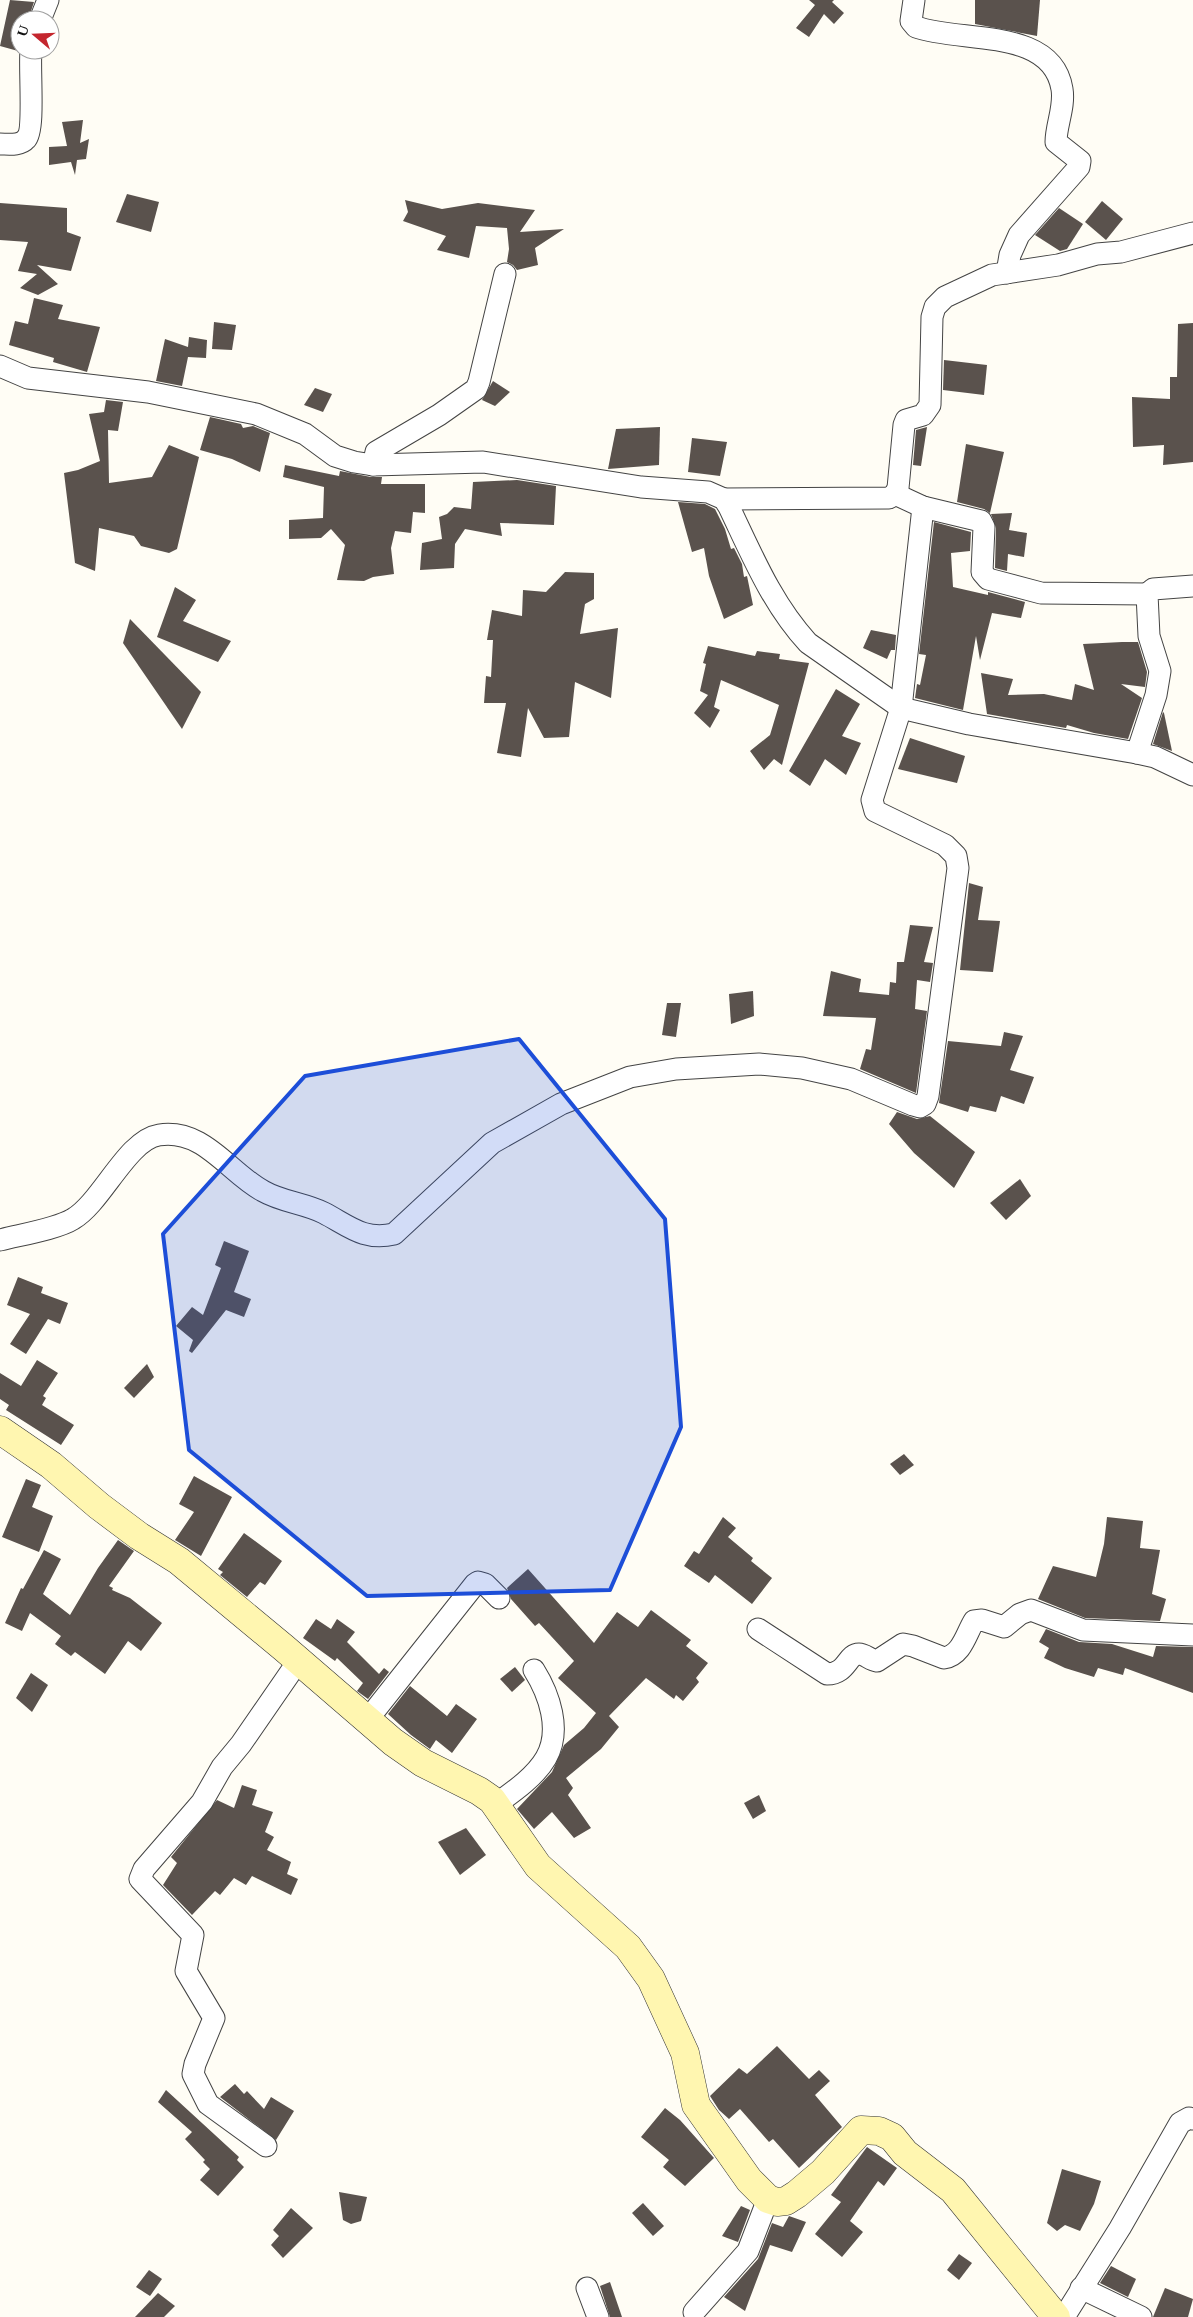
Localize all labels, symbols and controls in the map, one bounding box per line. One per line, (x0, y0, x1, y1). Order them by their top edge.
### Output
north arrow (10, 10, 60, 60)
text: U (11, 22, 35, 40)

